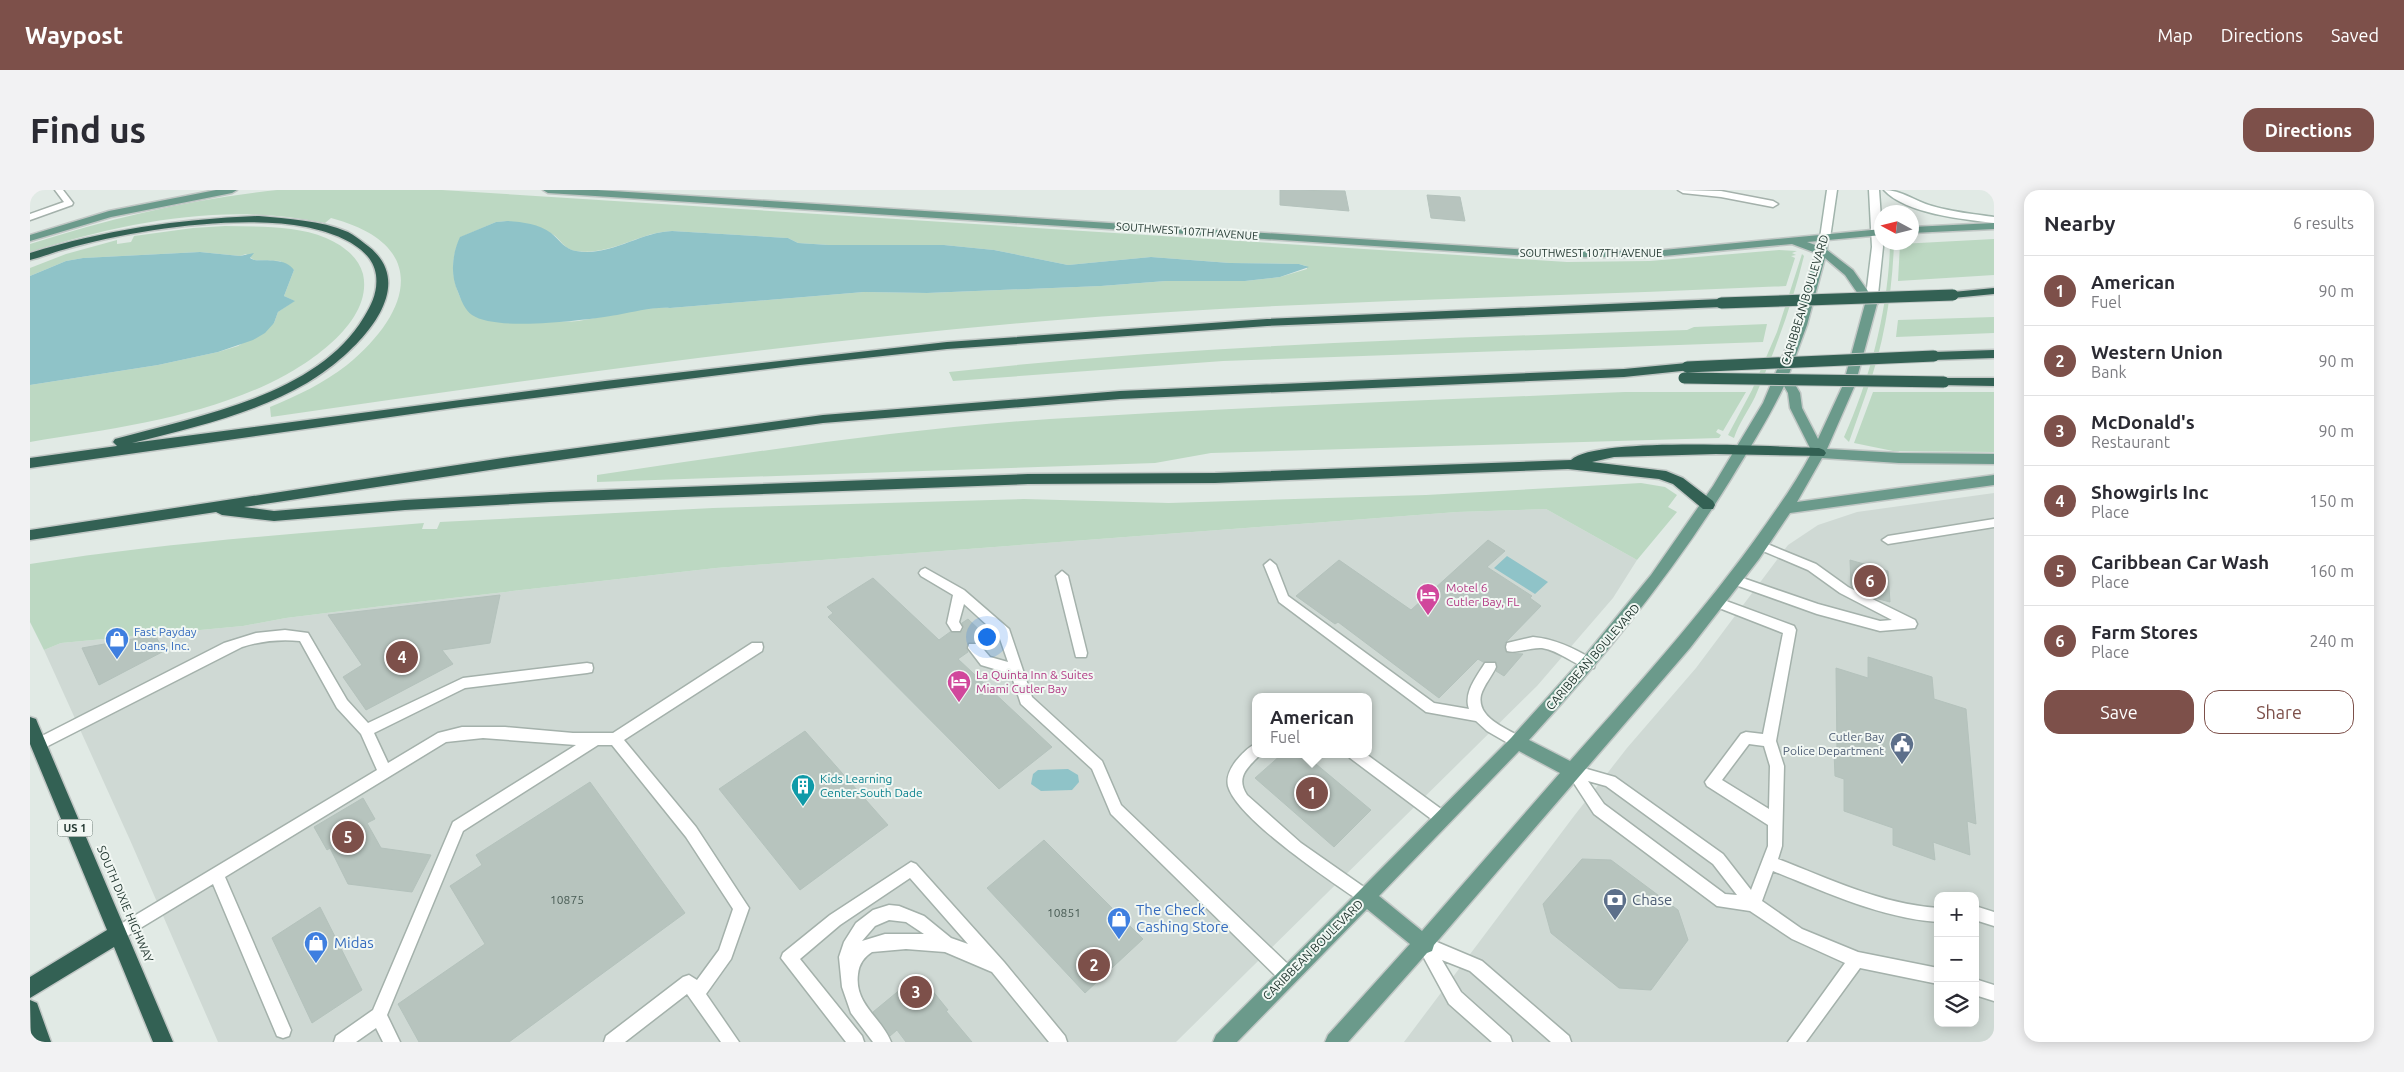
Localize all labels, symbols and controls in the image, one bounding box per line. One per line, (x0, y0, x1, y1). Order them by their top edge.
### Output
text: Waypost (25, 22, 123, 49)
text: Map (2157, 25, 2193, 45)
text: Directions (2221, 25, 2303, 45)
text: Saved (2331, 25, 2379, 45)
button: Directions (2243, 108, 2374, 152)
text: Find us (30, 110, 146, 150)
north arrow (1874, 205, 1919, 250)
text: Nearby (2044, 211, 2115, 235)
text: 6 results (2293, 214, 2354, 232)
street label: SOUTHWEST 107TH AVENUE (1116, 220, 1258, 242)
street label: CARIBBEAN BOULEVARD (1778, 233, 1831, 367)
street label: SOUTHWEST 107TH AVENUE (1520, 247, 1662, 259)
text: American (2091, 271, 2175, 293)
text: 1 (2055, 282, 2065, 300)
text: 90 m (2318, 282, 2354, 300)
text: Fuel (2091, 293, 2121, 311)
text: Western Union (2091, 341, 2223, 363)
text: 2 (2055, 352, 2065, 370)
text: 90 m (2318, 352, 2354, 370)
text: Bank (2091, 363, 2127, 381)
text: McDonald's (2091, 411, 2195, 433)
text: 3 (2055, 422, 2065, 440)
text: 90 m (2318, 422, 2354, 440)
text: Restaurant (2091, 433, 2170, 451)
text: Showgirls Inc (2091, 481, 2209, 503)
text: 4 (2055, 492, 2065, 510)
text: 150 m (2309, 492, 2354, 510)
text: Place (2091, 503, 2129, 521)
text: Caribbean Car Wash (2091, 551, 2269, 573)
pin: 6 (1854, 562, 1886, 600)
text: 5 (2055, 562, 2065, 580)
text: 160 m (2309, 562, 2354, 580)
text: Place (2091, 573, 2129, 591)
place label: Motel 6 Cutler Bay, FL (1446, 581, 1519, 608)
hotel icon: Motel 6 Cutler Bay, FL (1415, 582, 1441, 616)
street label: CARIBBEAN BOULEVARD (1543, 601, 1642, 712)
text: Farm Stores (2091, 621, 2198, 643)
your location (974, 624, 1000, 650)
place label: Fast Payday Loans, Inc. (134, 625, 197, 652)
shop icon: Fast Payday Loans, Inc. (104, 626, 130, 660)
text: 6 (2055, 632, 2065, 650)
text: 240 m (2309, 632, 2354, 650)
pin: 4 (386, 638, 418, 676)
text: Place (2091, 643, 2129, 661)
place label: La Quinta Inn & Suites Miami Cutler Bay (976, 668, 1093, 695)
hotel icon: La Quinta Inn & Suites Miami Cutler Bay (946, 669, 972, 703)
button: Save (2044, 690, 2194, 734)
button: Share (2204, 690, 2354, 734)
popup (1252, 693, 1372, 758)
text: American (1270, 706, 1354, 728)
text: Fuel (1270, 728, 1300, 746)
place label: Cutler Bay Police Department (1783, 730, 1884, 757)
public building icon: Cutler Bay Police Department (1889, 731, 1915, 765)
place label: Kids Learning Center-South Dade (820, 772, 923, 799)
building icon: Kids Learning Center-South Dade (790, 773, 816, 807)
pin: 1 (1296, 774, 1328, 812)
pin: 5 (332, 818, 364, 856)
road number: US 1 (58, 820, 92, 836)
street label: SOUTH DIXIE HIGHWAY (95, 843, 156, 964)
bank icon: Chase (1602, 887, 1628, 921)
place label: Chase (1632, 891, 1672, 908)
map controls (1934, 892, 1979, 1027)
button: + (1934, 892, 1979, 937)
house number: 10875 (550, 893, 584, 906)
street label: CARIBBEAN BOULEVARD (1260, 897, 1365, 1002)
place label: The Check Cashing Store (1136, 901, 1229, 935)
house number: 10851 (1047, 906, 1081, 919)
shop icon: The Check Cashing Store (1106, 906, 1132, 940)
shop icon: Midas (303, 930, 329, 964)
place label: Midas (334, 934, 374, 951)
button: − (1934, 937, 1979, 982)
pin: 2 (1078, 946, 1110, 984)
pin: 3 (900, 973, 932, 1011)
button: layers (1934, 982, 1979, 1027)

